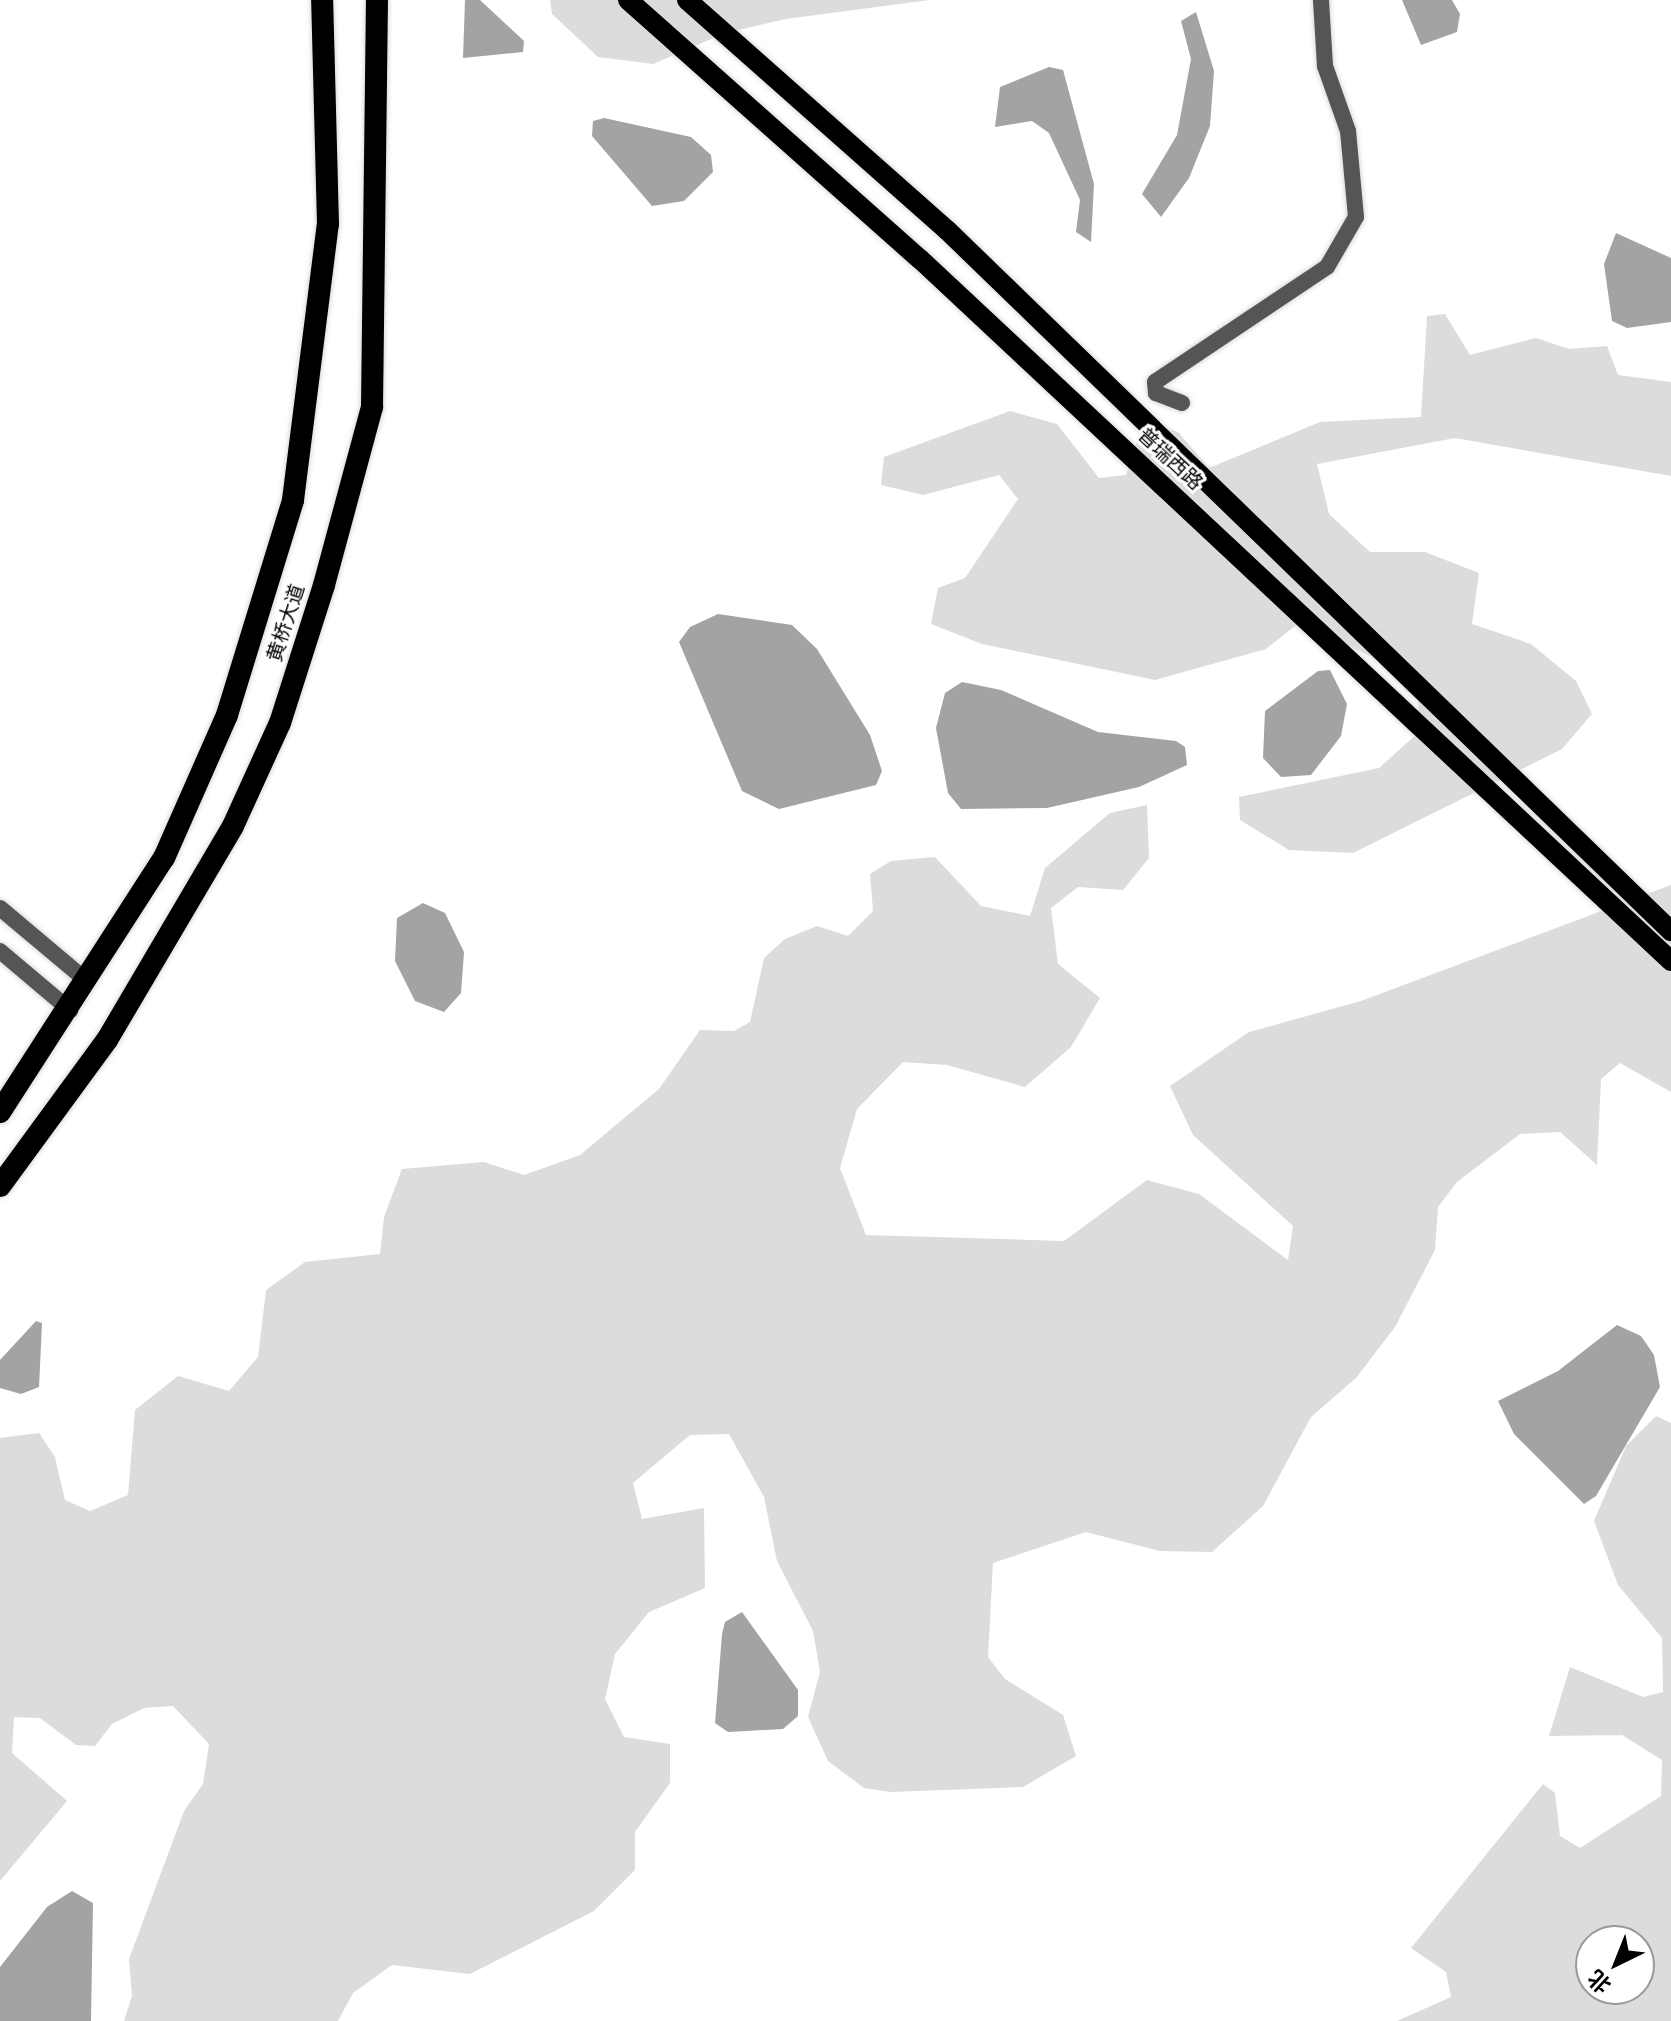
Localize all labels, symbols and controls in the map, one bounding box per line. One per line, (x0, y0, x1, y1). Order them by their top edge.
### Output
street label: 普瑞西路 (1133, 423, 1207, 495)
street label: 黄桥大道 (262, 581, 310, 665)
north arrow (1575, 1925, 1655, 2005)
text: 北 (1582, 1964, 1617, 1999)

